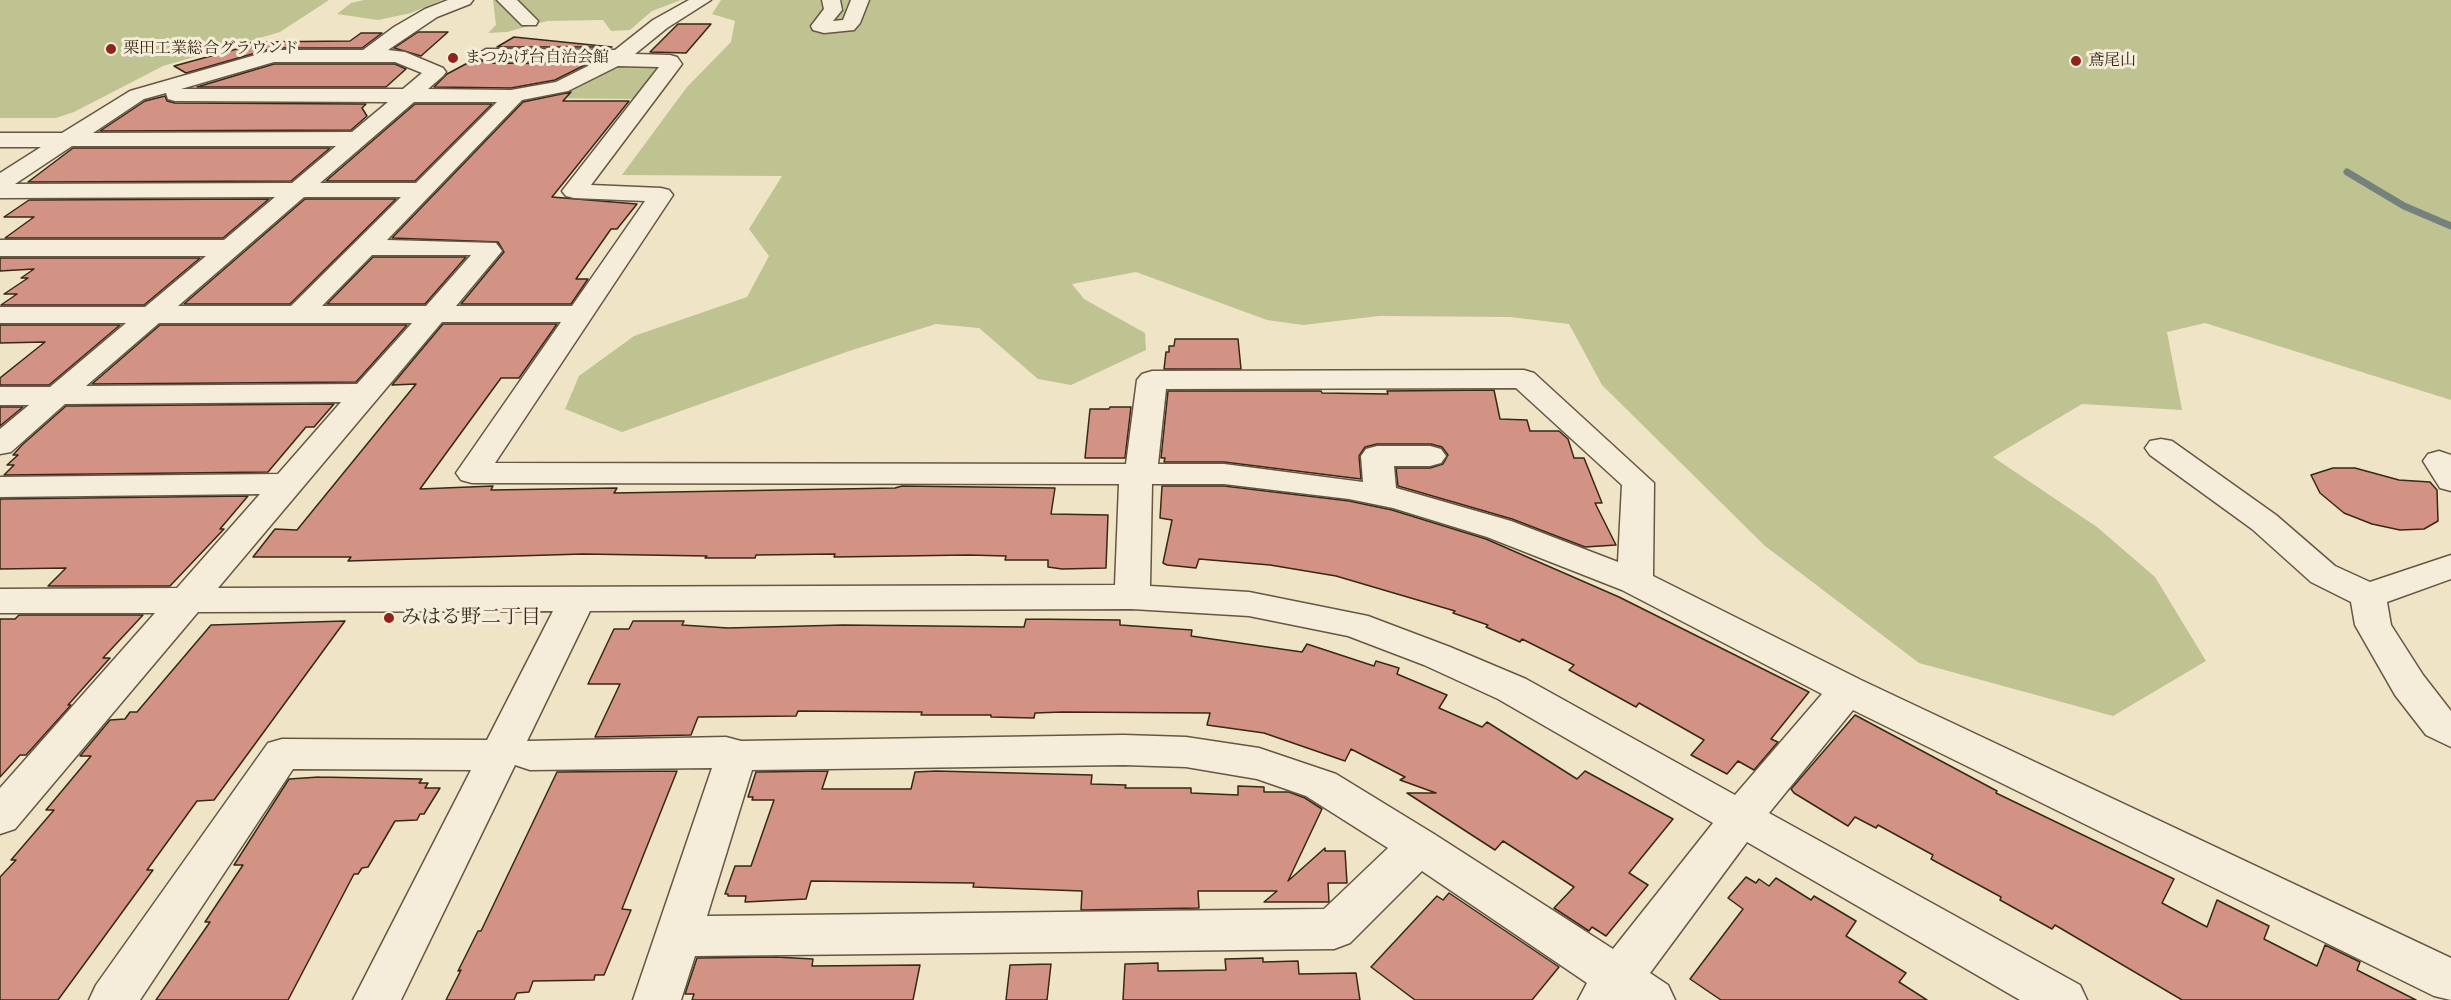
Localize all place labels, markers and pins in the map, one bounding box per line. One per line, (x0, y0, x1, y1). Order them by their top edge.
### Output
place label: 栗田工業総合グラウンド (123, 39, 299, 59)
marker: 栗田工業総合グラウンド (104, 42, 118, 56)
place label: まつかげ台自治会館 (465, 48, 609, 68)
marker: まつかげ台自治会館 (446, 51, 460, 65)
place label: 鳶尾山 (2088, 51, 2136, 71)
marker: 鳶尾山 (2069, 54, 2083, 68)
place label: みはる野二丁目 (401, 606, 541, 630)
marker: みはる野二丁目 (382, 611, 396, 625)

